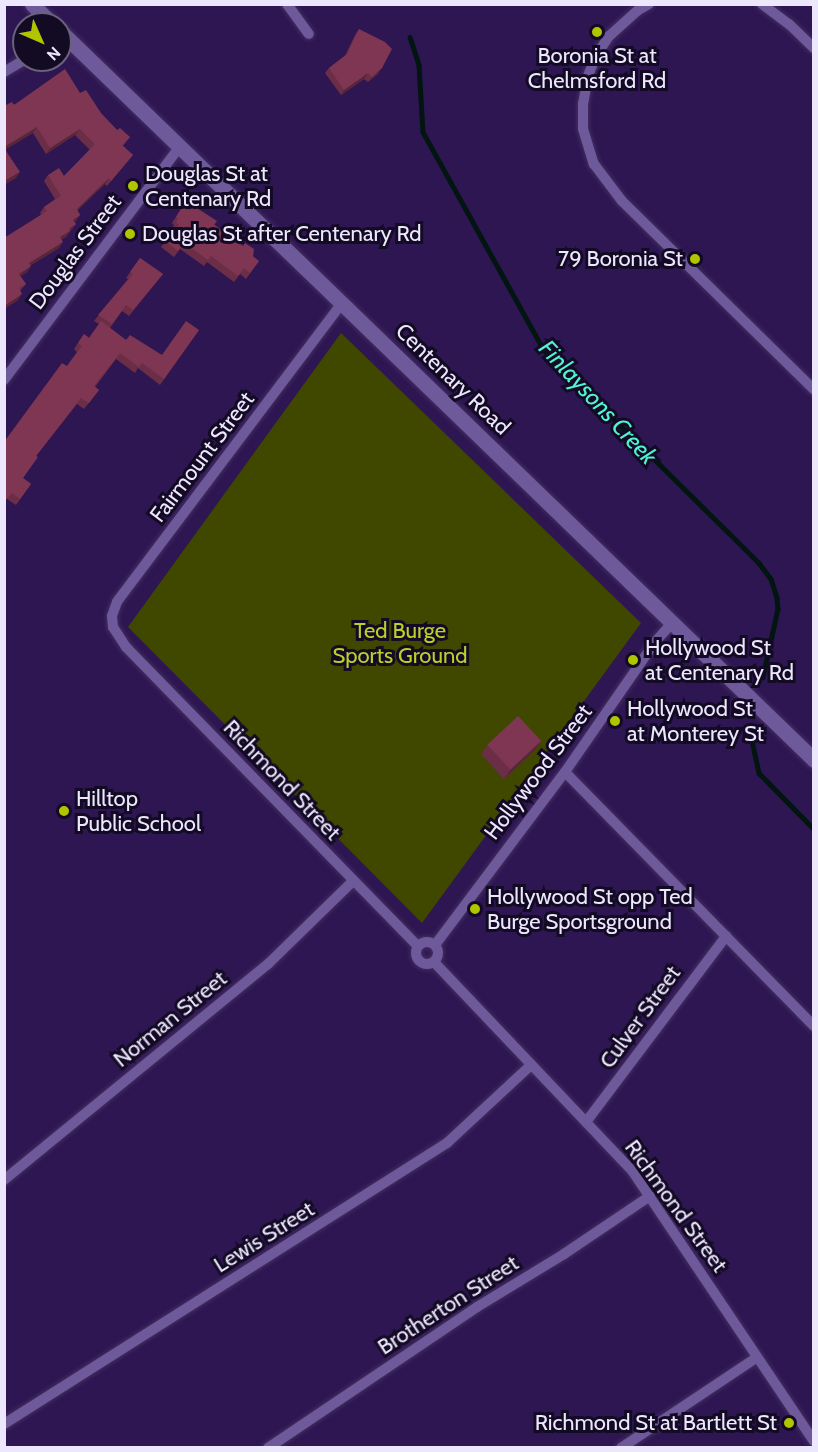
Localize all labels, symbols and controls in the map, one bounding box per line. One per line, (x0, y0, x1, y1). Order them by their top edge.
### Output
north arrow (12, 12, 72, 72)
marker: Boronia St at Chelmsford Rd (590, 25, 604, 39)
place label: Boronia St at Chelmsford Rd (528, 42, 666, 94)
text: N (43, 43, 64, 64)
place label: Douglas St at Centenary Rd (145, 160, 271, 212)
marker: Douglas St at Centenary Rd (126, 179, 140, 193)
street label: Douglas Street (23, 189, 127, 315)
place label: Douglas St after Centenary Rd (142, 221, 422, 247)
marker: Douglas St after Centenary Rd (123, 227, 137, 241)
place label: 79 Boronia St (558, 246, 683, 272)
marker: 79 Boronia St (688, 252, 702, 266)
street label: Centenary Road (390, 318, 516, 440)
water label: Finlaysons Creek (533, 334, 663, 470)
street label: Fairmount Street (144, 387, 260, 527)
park label: Ted Burge Sports Ground (333, 617, 467, 668)
place label: Hollywood St at Centenary Rd (645, 634, 794, 686)
marker: Hollywood St at Centenary Rd (626, 653, 640, 667)
place label: Hollywood St at Monterey St (627, 695, 764, 746)
street label: Hollywood Street (479, 699, 597, 845)
street label: Richmond Street (218, 714, 346, 846)
marker: Hollywood St at Monterey St (608, 714, 622, 728)
place label: Hilltop Public School (76, 785, 201, 836)
marker: Hilltop Public School (57, 804, 71, 818)
place label: Hollywood St opp Ted Burge Sportsground (487, 883, 693, 934)
marker: Hollywood St opp Ted Burge Sportsground (468, 902, 482, 916)
street label: Culver Street (594, 961, 686, 1073)
street label: Norman Street (108, 965, 232, 1073)
street label: Richmond Street (619, 1135, 733, 1277)
street label: Lewis Street (209, 1196, 319, 1278)
street label: Brotherton Street (373, 1250, 523, 1360)
place label: Richmond St at Bartlett St (535, 1410, 777, 1436)
marker: Richmond St at Bartlett St (782, 1416, 796, 1430)

